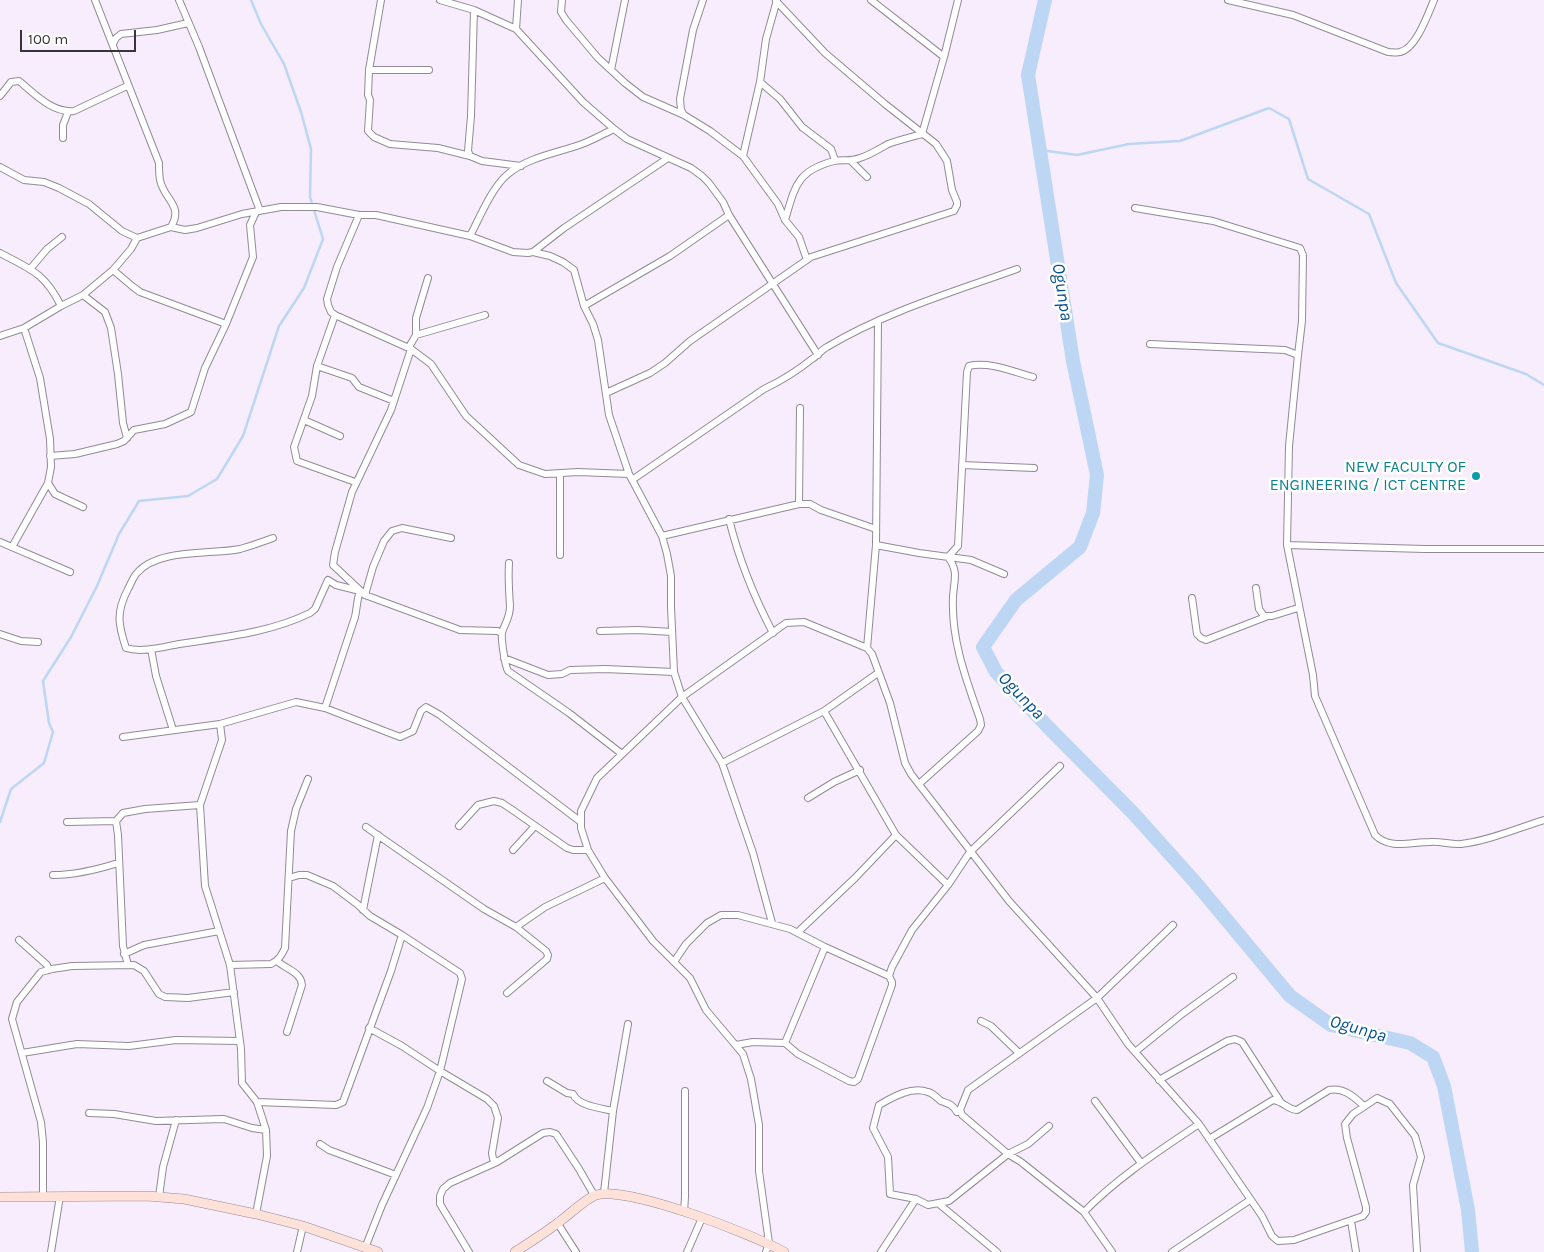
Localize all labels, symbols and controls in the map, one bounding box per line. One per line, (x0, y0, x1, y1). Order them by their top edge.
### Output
scale bar (22, 20, 139, 52)
text: 100 m (28, 30, 68, 48)
water label: Ogunpa (1047, 262, 1077, 322)
place label: NEW FACULTY OF ENGINEERING / ICT CENTRE (1270, 457, 1466, 495)
marker: NEW FACULTY OF ENGINEERING / ICT CENTRE (1470, 470, 1482, 482)
water label: Ogunpa (993, 668, 1049, 724)
water label: Ogunpa (1327, 1011, 1389, 1047)

